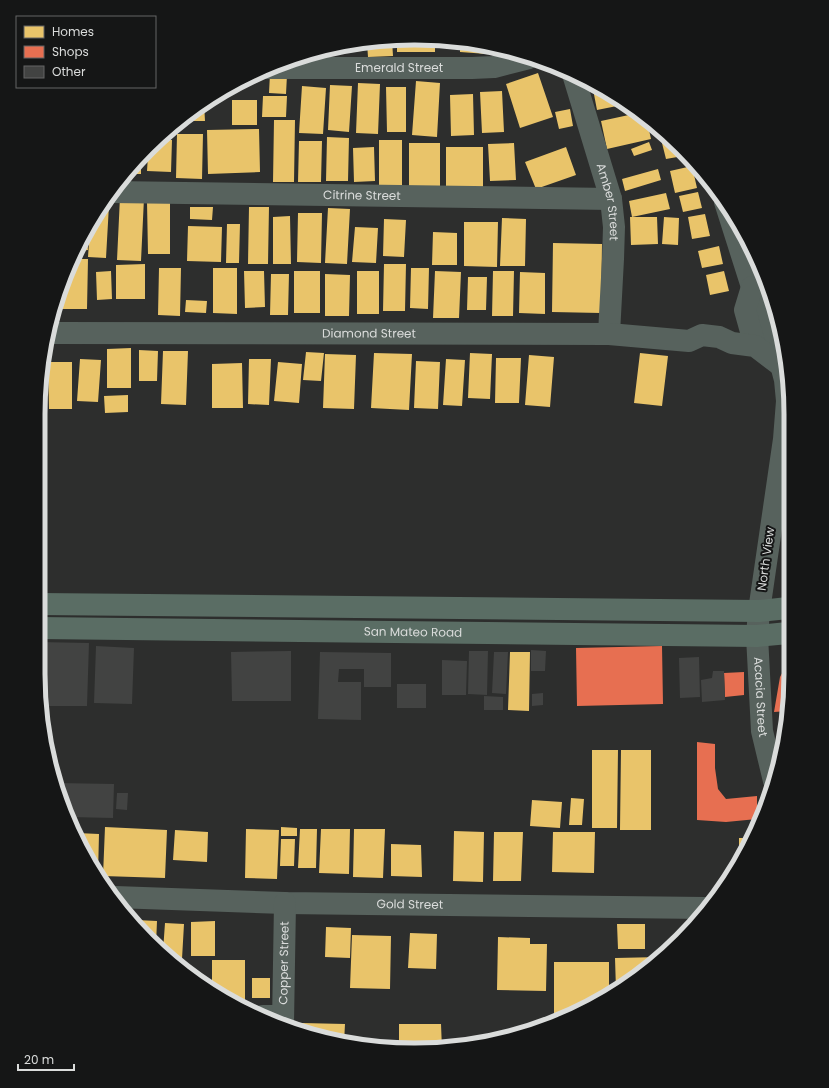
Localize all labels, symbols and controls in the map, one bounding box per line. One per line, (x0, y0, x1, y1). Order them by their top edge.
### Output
legend (16, 16, 156, 88)
text: Homes (52, 23, 94, 40)
text: Shops (52, 43, 89, 60)
street label: Emerald Street (355, 59, 443, 76)
text: Other (52, 63, 86, 80)
street label: Amber Street (593, 161, 623, 241)
street label: Citrine Street (323, 186, 401, 204)
street label: Diamond Street (322, 324, 416, 342)
street label: North View (753, 526, 778, 592)
street label: San Mateo Road (364, 623, 462, 641)
street label: Acacia Street (750, 656, 772, 739)
street label: Gold Street (377, 895, 443, 913)
street label: Copper Street (274, 921, 293, 1005)
scale bar (18, 1046, 74, 1072)
text: 20 m (24, 1051, 54, 1068)

